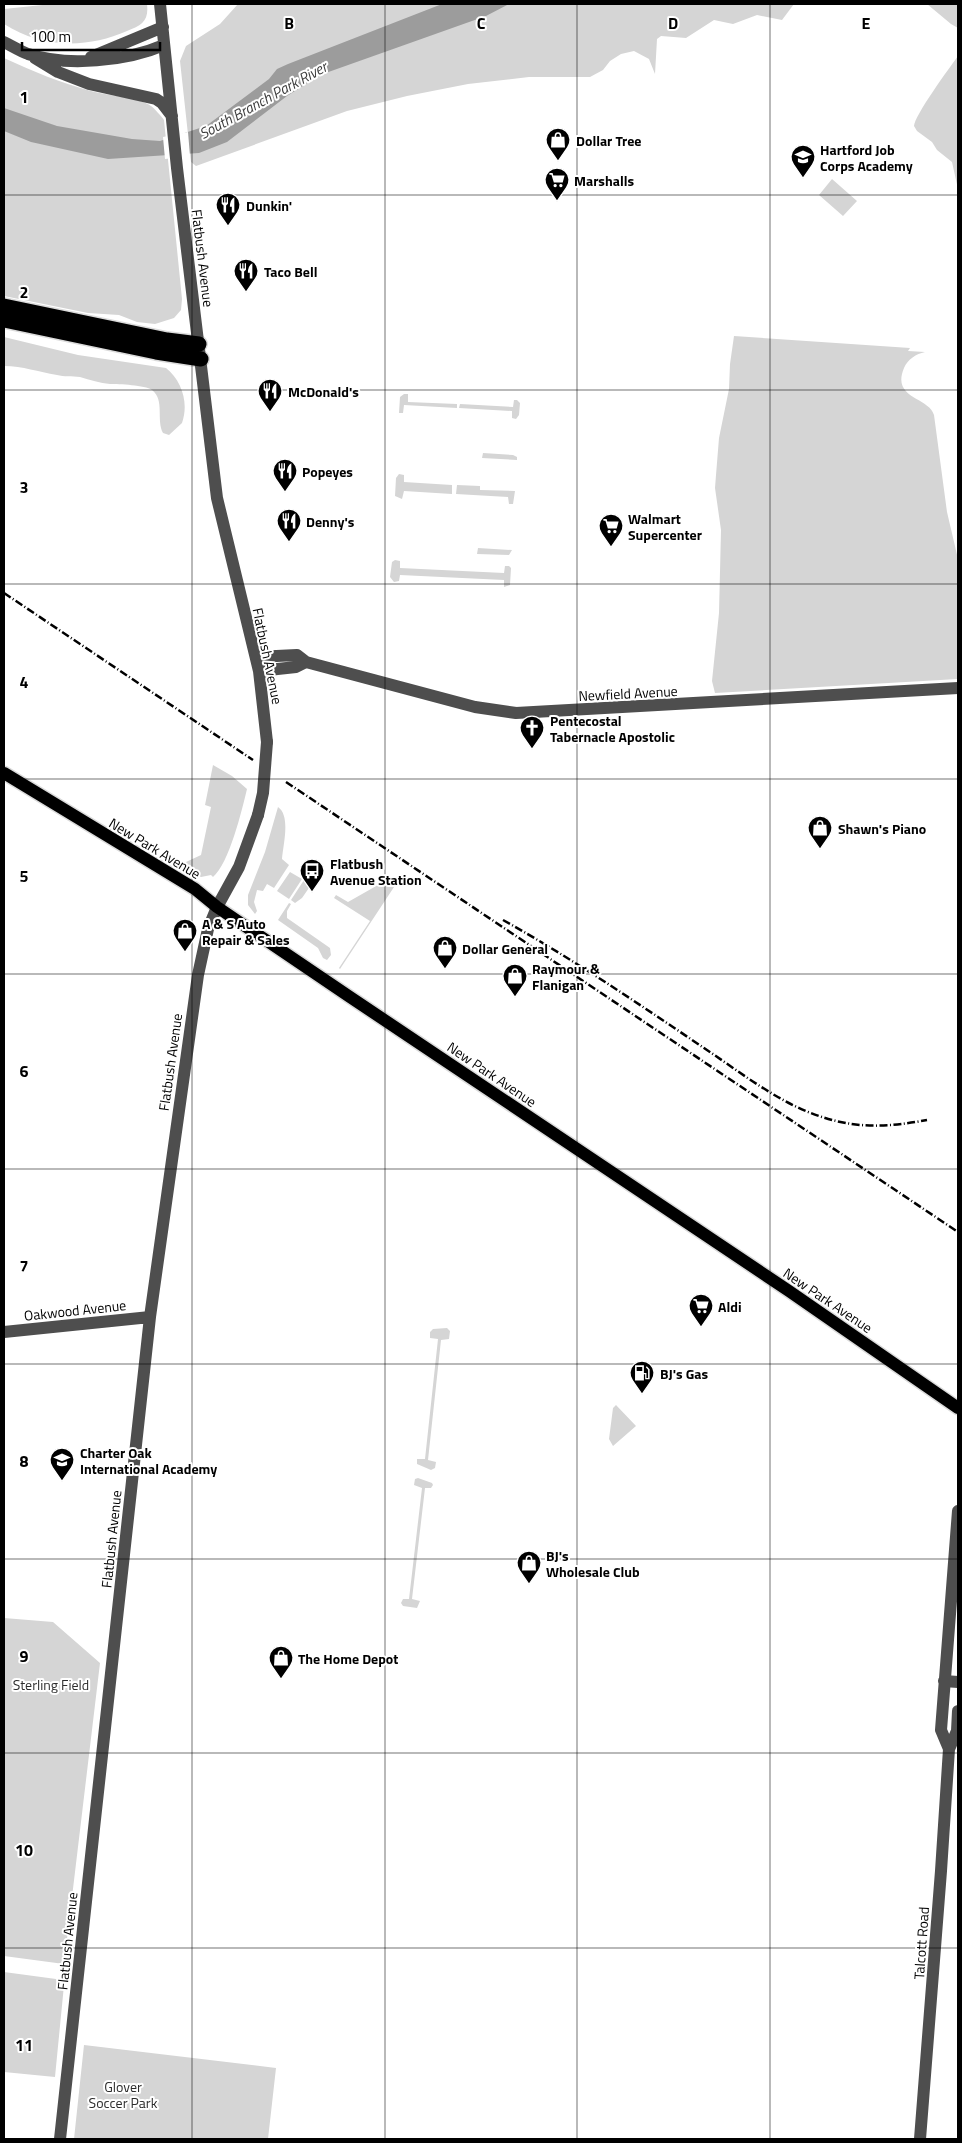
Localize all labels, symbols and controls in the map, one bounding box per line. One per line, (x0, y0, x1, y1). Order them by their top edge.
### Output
text: B (284, 11, 294, 35)
text: C (477, 11, 486, 35)
text: D (668, 11, 678, 35)
text: E (862, 11, 871, 35)
scale bar (22, 20, 160, 52)
text: 100 m (30, 25, 71, 48)
water label: South Branch Park River (195, 54, 333, 145)
text: 1 (20, 85, 28, 109)
shop icon: Dollar Tree (545, 127, 571, 161)
place label: Dollar Tree (576, 130, 642, 151)
place label: Hartford Job Corps Academy (820, 139, 913, 176)
school or university icon: Hartford Job Corps Academy (790, 144, 816, 178)
supermarket icon: Marshalls (544, 167, 570, 201)
place label: Marshalls (574, 170, 634, 191)
restaurant icon: Dunkin' (215, 192, 241, 226)
place label: Dunkin' (246, 195, 292, 216)
street label: Flatbush Avenue (187, 208, 219, 308)
restaurant icon: Taco Bell (233, 258, 259, 292)
place label: Taco Bell (264, 261, 317, 282)
text: 2 (20, 280, 28, 304)
restaurant icon: McDonald's (257, 378, 283, 412)
place label: McDonald's (288, 381, 359, 402)
restaurant icon: Popeyes (272, 458, 298, 492)
place label: Popeyes (302, 461, 353, 482)
text: 3 (20, 475, 28, 499)
restaurant icon: Denny's (276, 508, 302, 542)
place label: Walmart Supercenter (628, 508, 702, 545)
place label: Denny's (306, 511, 355, 532)
supermarket icon: Walmart Supercenter (598, 513, 624, 547)
street label: Flatbush Avenue (248, 606, 288, 706)
text: 4 (20, 670, 29, 694)
street label: Newfield Avenue (578, 680, 678, 706)
place label: Pentecostal Tabernacle Apostolic (550, 710, 675, 747)
church icon: Pentecostal Tabernacle Apostolic (519, 715, 545, 749)
street label: New Park Avenue (105, 812, 205, 884)
shop icon: Shawn's Piano (807, 815, 833, 849)
place label: Shawn's Piano (838, 818, 926, 839)
place label: Flatbush Avenue Station (330, 853, 422, 890)
bus stop icon: Flatbush Avenue Station (299, 858, 325, 892)
text: 5 (20, 864, 29, 888)
place label: A & S Auto Repair & Sales (202, 913, 290, 950)
shop icon: A & S Auto Repair & Sales (172, 918, 198, 952)
shop icon: Dollar General (432, 935, 458, 969)
place label: Dollar General (462, 938, 548, 959)
place label: Raymour & Flanigan (532, 958, 600, 995)
shop icon: Raymour & Flanigan (502, 963, 528, 997)
street label: Flatbush Avenue (153, 1012, 187, 1112)
street label: New Park Avenue (443, 1036, 541, 1112)
text: 6 (20, 1059, 29, 1083)
text: 7 (20, 1254, 28, 1278)
street label: New Park Avenue (779, 1262, 877, 1338)
supermarket icon: Aldi (688, 1293, 714, 1327)
street label: Oakwood Avenue (23, 1294, 127, 1326)
place label: Aldi (718, 1296, 742, 1317)
fuel station icon: BJ's Gas (629, 1360, 655, 1394)
place label: BJ's Gas (660, 1363, 708, 1384)
place label: Charter Oak International Academy (80, 1442, 217, 1479)
school or university icon: Charter Oak International Academy (49, 1447, 75, 1481)
text: 8 (20, 1449, 29, 1473)
street label: Flatbush Avenue (95, 1489, 127, 1589)
place label: BJ's Wholesale Club (546, 1545, 640, 1582)
shop icon: BJ's Wholesale Club (516, 1550, 542, 1584)
text: 9 (20, 1644, 29, 1668)
shop icon: The Home Depot (268, 1645, 294, 1679)
place label: The Home Depot (298, 1648, 398, 1669)
park label: Sterling Field (13, 1674, 89, 1695)
text: 10 (15, 1838, 33, 1862)
street label: Flatbush Avenue (51, 1891, 83, 1991)
street label: Talcott Road (908, 1906, 934, 1980)
text: 11 (15, 2033, 33, 2057)
park label: Glover Soccer Park (89, 2076, 158, 2113)

